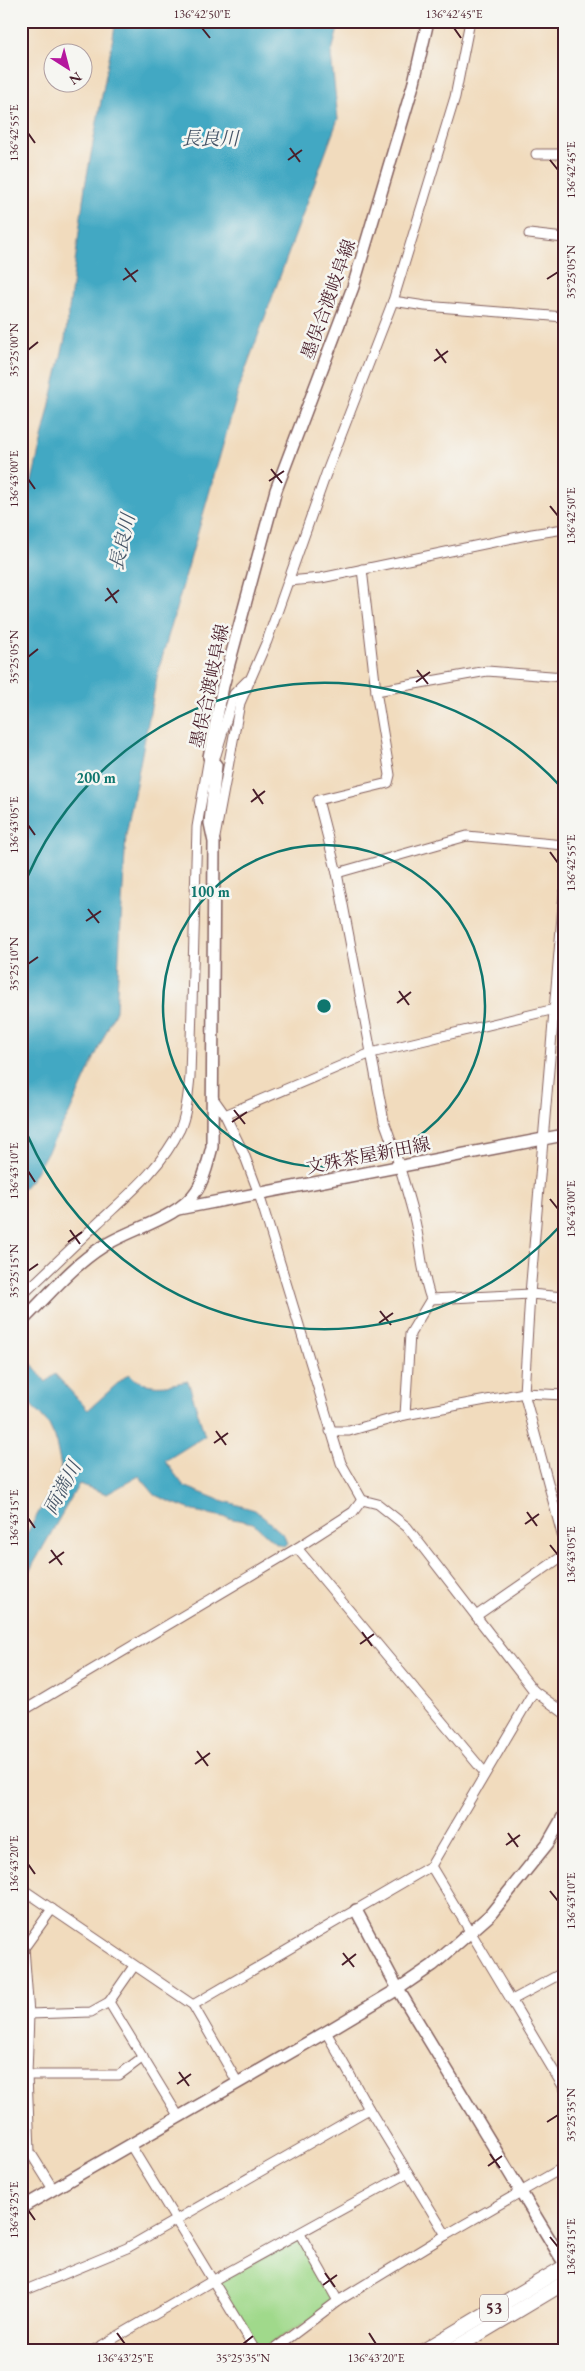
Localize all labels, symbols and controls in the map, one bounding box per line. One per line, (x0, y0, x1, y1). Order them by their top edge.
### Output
text: 136°42'50"E (174, 6, 231, 22)
text: 136°42'45"E (426, 6, 483, 22)
north arrow (42, 42, 92, 92)
text: N (65, 68, 86, 90)
text: 136°42'55"E (6, 104, 22, 161)
water label: 長良川 (181, 126, 240, 151)
text: 136°42'45"E (563, 141, 579, 198)
street label: 墨俣合渡岐阜線 (296, 236, 360, 362)
text: 35°25'05"N (563, 245, 579, 299)
text: 35°25'00"N (6, 323, 22, 377)
text: 136°43'00"E (6, 450, 22, 507)
text: 136°42'50"E (563, 487, 579, 544)
water label: 長良川 (103, 509, 141, 573)
street label: 墨俣合渡岐阜線 (185, 622, 233, 750)
text: 35°25'05"N (6, 630, 22, 684)
text: 200 m (76, 768, 116, 787)
text: 136°43'05"E (6, 796, 22, 853)
text: 136°42'55"E (563, 834, 579, 891)
text: 100 m (190, 882, 230, 901)
text: 35°25'10"N (6, 937, 22, 991)
centre of rings (315, 997, 333, 1015)
street label: 文殊茶屋新田線 (304, 1132, 432, 1178)
text: 136°43'10"E (6, 1142, 22, 1199)
text: 136°43'00"E (563, 1180, 579, 1237)
text: 35°25'15"N (6, 1244, 22, 1298)
water label: 両満川 (38, 1455, 87, 1519)
text: 136°43'15"E (6, 1489, 22, 1546)
text: 136°43'05"E (563, 1526, 579, 1583)
text: 136°43'20"E (6, 1835, 22, 1892)
text: 136°43'10"E (563, 1872, 579, 1929)
text: 35°25'35"N (563, 2088, 579, 2142)
text: 136°43'25"E (6, 2181, 22, 2238)
text: 136°43'15"E (563, 2218, 579, 2275)
road number: 53 (480, 2294, 508, 2322)
text: 136°43'25"E (97, 2350, 154, 2366)
text: 35°25'35"N (216, 2350, 270, 2366)
text: 136°43'20"E (348, 2350, 405, 2366)

